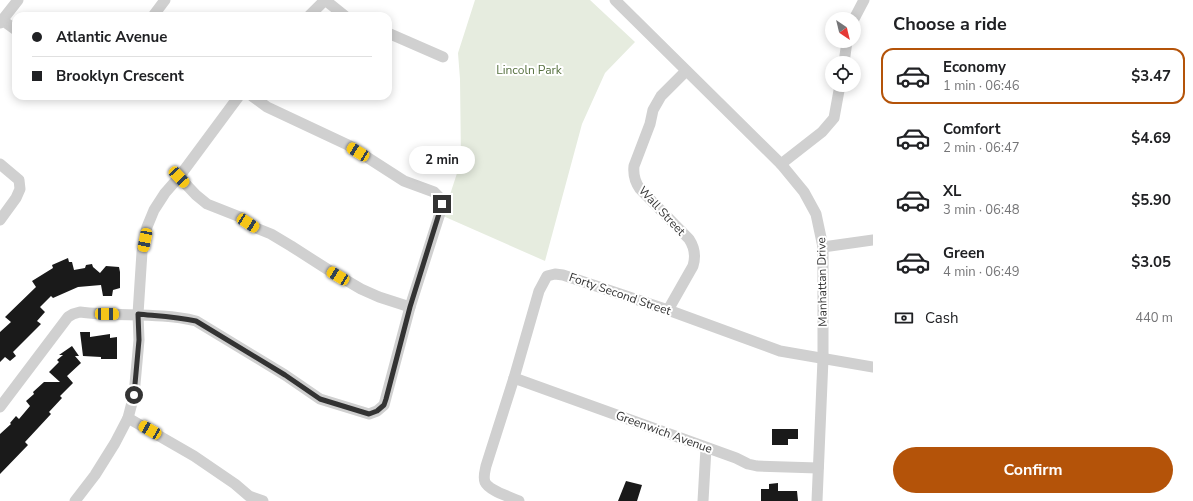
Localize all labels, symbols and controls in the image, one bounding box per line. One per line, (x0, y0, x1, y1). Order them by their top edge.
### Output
north arrow (825, 12, 861, 48)
map controls (825, 12, 861, 92)
text: Choose a ride (893, 12, 1007, 36)
text: Atlantic Avenue (56, 27, 167, 47)
button: locate (825, 56, 861, 92)
text: Economy (943, 57, 1006, 77)
icon: car (895, 58, 931, 94)
park label: Lincoln Park (496, 62, 563, 78)
text: Brooklyn Crescent (56, 66, 184, 86)
text: $3.47 (1131, 66, 1171, 86)
text: 1 min · 06:46 (943, 77, 1019, 95)
text: Comfort (943, 119, 1000, 139)
icon: car (895, 120, 931, 156)
text: $4.69 (1131, 128, 1171, 148)
text: 2 min · 06:47 (943, 139, 1019, 157)
car (345, 141, 371, 163)
callout: 2 min (409, 146, 475, 174)
text: 2 min (425, 151, 459, 169)
car (166, 164, 192, 190)
text: XL (943, 181, 962, 201)
icon: car (895, 182, 931, 218)
street label: Wall Street (635, 183, 689, 240)
text: $5.90 (1131, 190, 1171, 210)
route end (433, 195, 451, 213)
text: 3 min · 06:48 (943, 201, 1019, 219)
car (235, 211, 261, 235)
car (137, 227, 153, 253)
street label: Manhattan Drive (813, 237, 831, 327)
text: Green (943, 243, 985, 263)
icon: car (895, 244, 931, 280)
text: $3.05 (1131, 252, 1171, 272)
text: 4 min · 06:49 (943, 263, 1019, 281)
car (325, 265, 351, 287)
street label: Forty Second Street (567, 269, 674, 319)
icon: cash (893, 307, 915, 329)
car (95, 308, 119, 320)
text: Cash (925, 308, 959, 328)
text: 440 m (1135, 309, 1173, 327)
route start (125, 386, 143, 404)
street label: Greenwich Avenue (614, 407, 714, 457)
car (137, 419, 163, 441)
button: Confirm (893, 447, 1173, 493)

